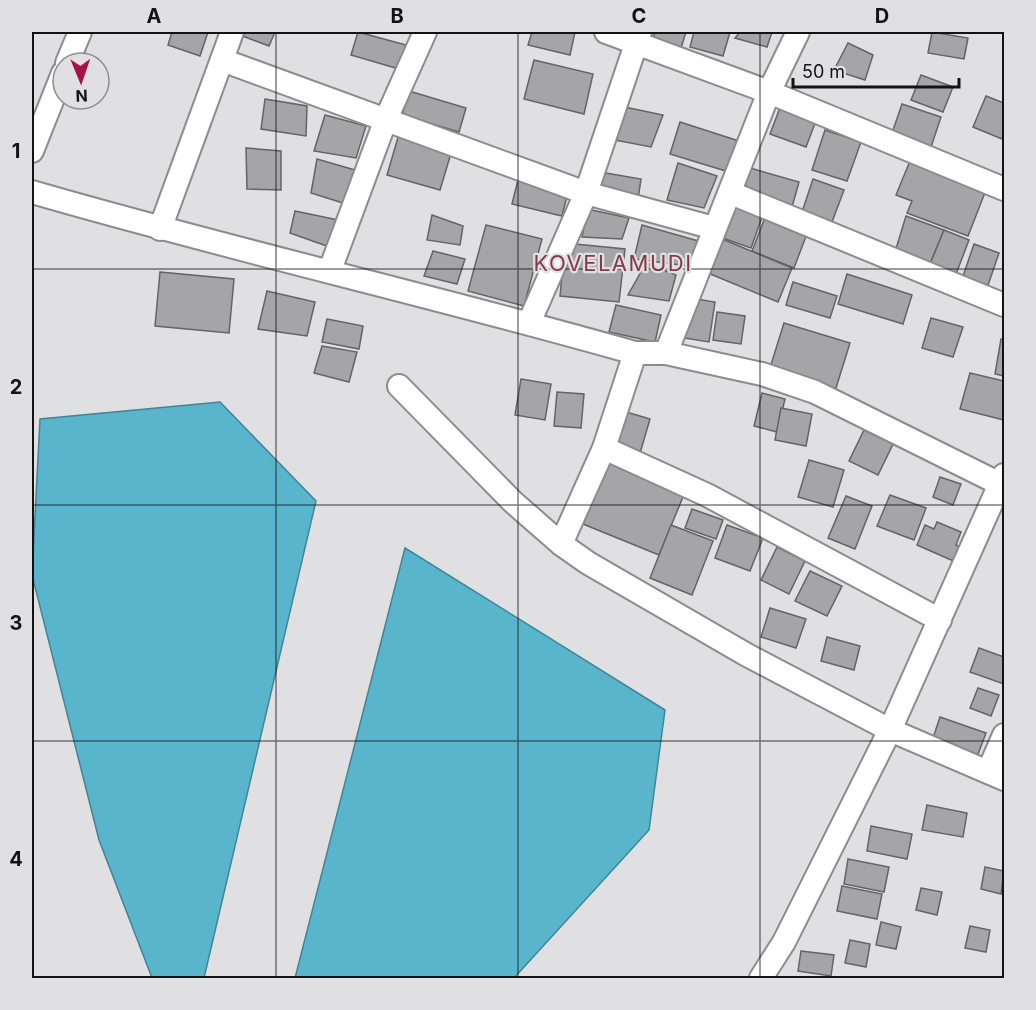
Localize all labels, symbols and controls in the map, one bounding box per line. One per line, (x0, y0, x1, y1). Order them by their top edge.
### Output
text: A (147, 4, 162, 28)
text: B (390, 4, 404, 28)
text: C (632, 4, 646, 28)
text: D (875, 4, 889, 28)
north arrow (51, 51, 111, 111)
scale bar (793, 51, 960, 89)
text: 50 m (802, 61, 845, 82)
text: N (75, 86, 88, 106)
text: 1 (12, 139, 20, 163)
district label: KOVELAMUDI (533, 250, 693, 276)
text: 2 (10, 375, 22, 399)
text: 3 (10, 611, 22, 635)
text: 4 (9, 847, 23, 871)

